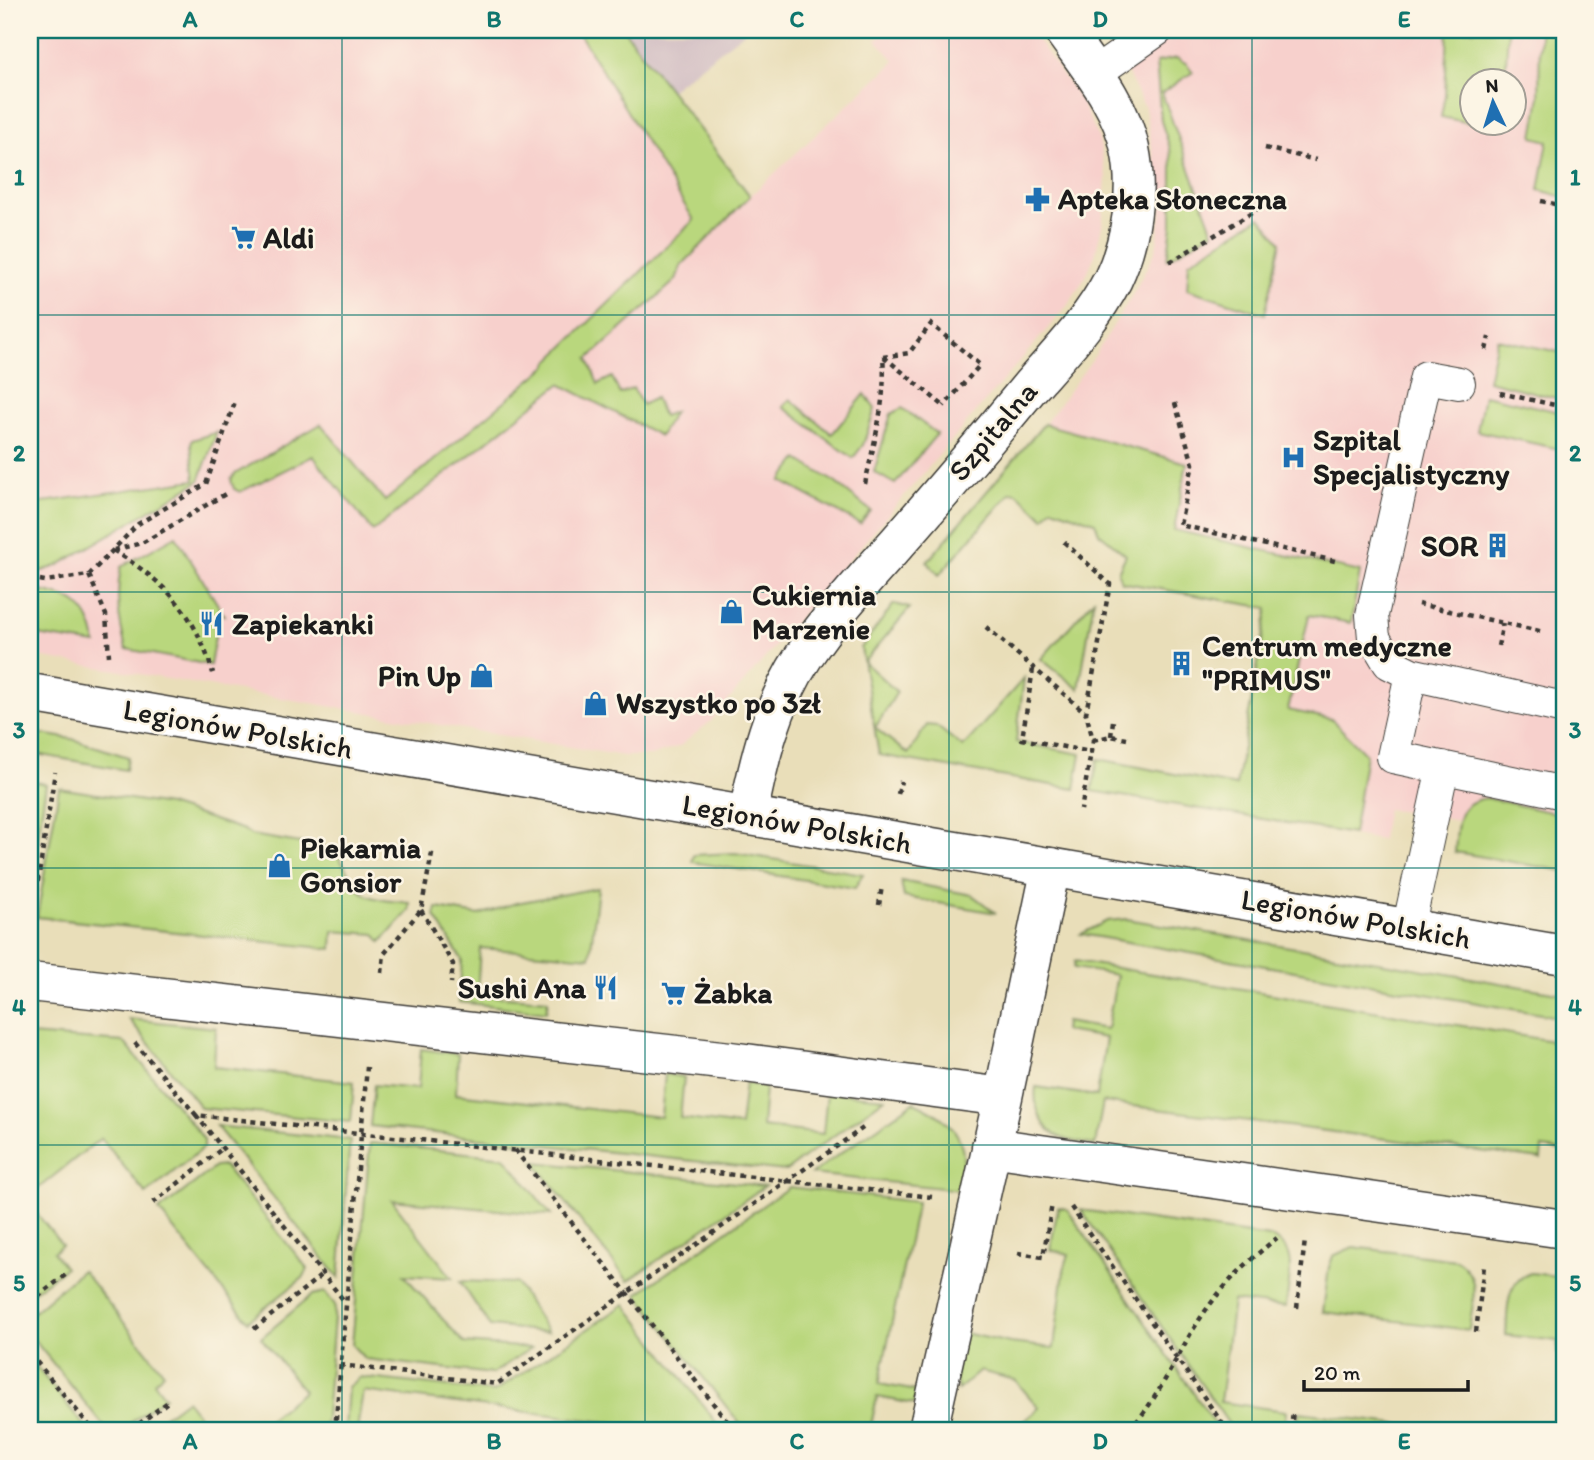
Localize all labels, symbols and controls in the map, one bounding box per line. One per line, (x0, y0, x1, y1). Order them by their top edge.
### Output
text: A (182, 5, 198, 33)
text: B (487, 5, 502, 33)
text: C (790, 5, 805, 33)
text: D (1092, 5, 1108, 33)
text: E (1398, 5, 1411, 33)
north arrow (1458, 66, 1528, 136)
text: N (1485, 74, 1499, 97)
text: 1 (14, 163, 25, 191)
text: 1 (1570, 163, 1581, 191)
place label: Apteka Słoneczna (1057, 180, 1287, 217)
pharmacy icon: Apteka Słoneczna (1024, 185, 1052, 213)
place label: Aldi (262, 219, 314, 256)
supermarket icon: Aldi (229, 224, 257, 252)
street label: Szpitalna (940, 373, 1045, 488)
place label: Szpital Specjalistyczny (1313, 421, 1510, 492)
text: 2 (13, 439, 26, 467)
text: 2 (1569, 439, 1582, 467)
hospital icon: Szpital Specjalistyczny (1279, 443, 1307, 471)
place label: SOR (1421, 527, 1478, 564)
building icon: SOR (1484, 532, 1512, 560)
place label: Cukiernia Marzenie (752, 576, 876, 647)
shop icon: Cukiernia Marzenie (718, 598, 746, 626)
place label: Zapiekanki (232, 605, 374, 642)
restaurant icon: Zapiekanki (198, 610, 226, 638)
place label: Centrum medyczne "PRIMUS" (1202, 627, 1452, 698)
building icon: Centrum medyczne "PRIMUS" (1168, 649, 1196, 677)
place label: Pin Up (378, 657, 461, 694)
shop icon: Pin Up (467, 662, 495, 690)
place label: Wszystko po 3zł (616, 684, 821, 721)
shop icon: Wszystko po 3zł (582, 689, 610, 717)
street label: Legionów Polskich (120, 690, 356, 767)
text: 3 (13, 716, 26, 744)
text: 3 (1569, 716, 1582, 744)
street label: Legionów Polskich (679, 785, 915, 862)
place label: Piekarnia Gonsior (300, 829, 421, 900)
shop icon: Piekarnia Gonsior (266, 851, 294, 879)
street label: Legionów Polskich (1238, 880, 1474, 957)
place label: Sushi Ana (458, 969, 586, 1006)
restaurant icon: Sushi Ana (592, 974, 620, 1002)
place label: Żabka (694, 974, 773, 1011)
supermarket icon: Żabka (660, 979, 688, 1007)
text: 4 (12, 993, 26, 1021)
text: 4 (1568, 993, 1582, 1021)
text: 5 (13, 1269, 25, 1297)
text: 5 (1569, 1269, 1581, 1297)
scale bar (1304, 1348, 1468, 1392)
text: 20 m (1314, 1360, 1361, 1385)
text: A (182, 1427, 198, 1455)
text: B (487, 1427, 502, 1455)
text: C (790, 1427, 805, 1455)
text: D (1092, 1427, 1108, 1455)
text: E (1398, 1427, 1411, 1455)

